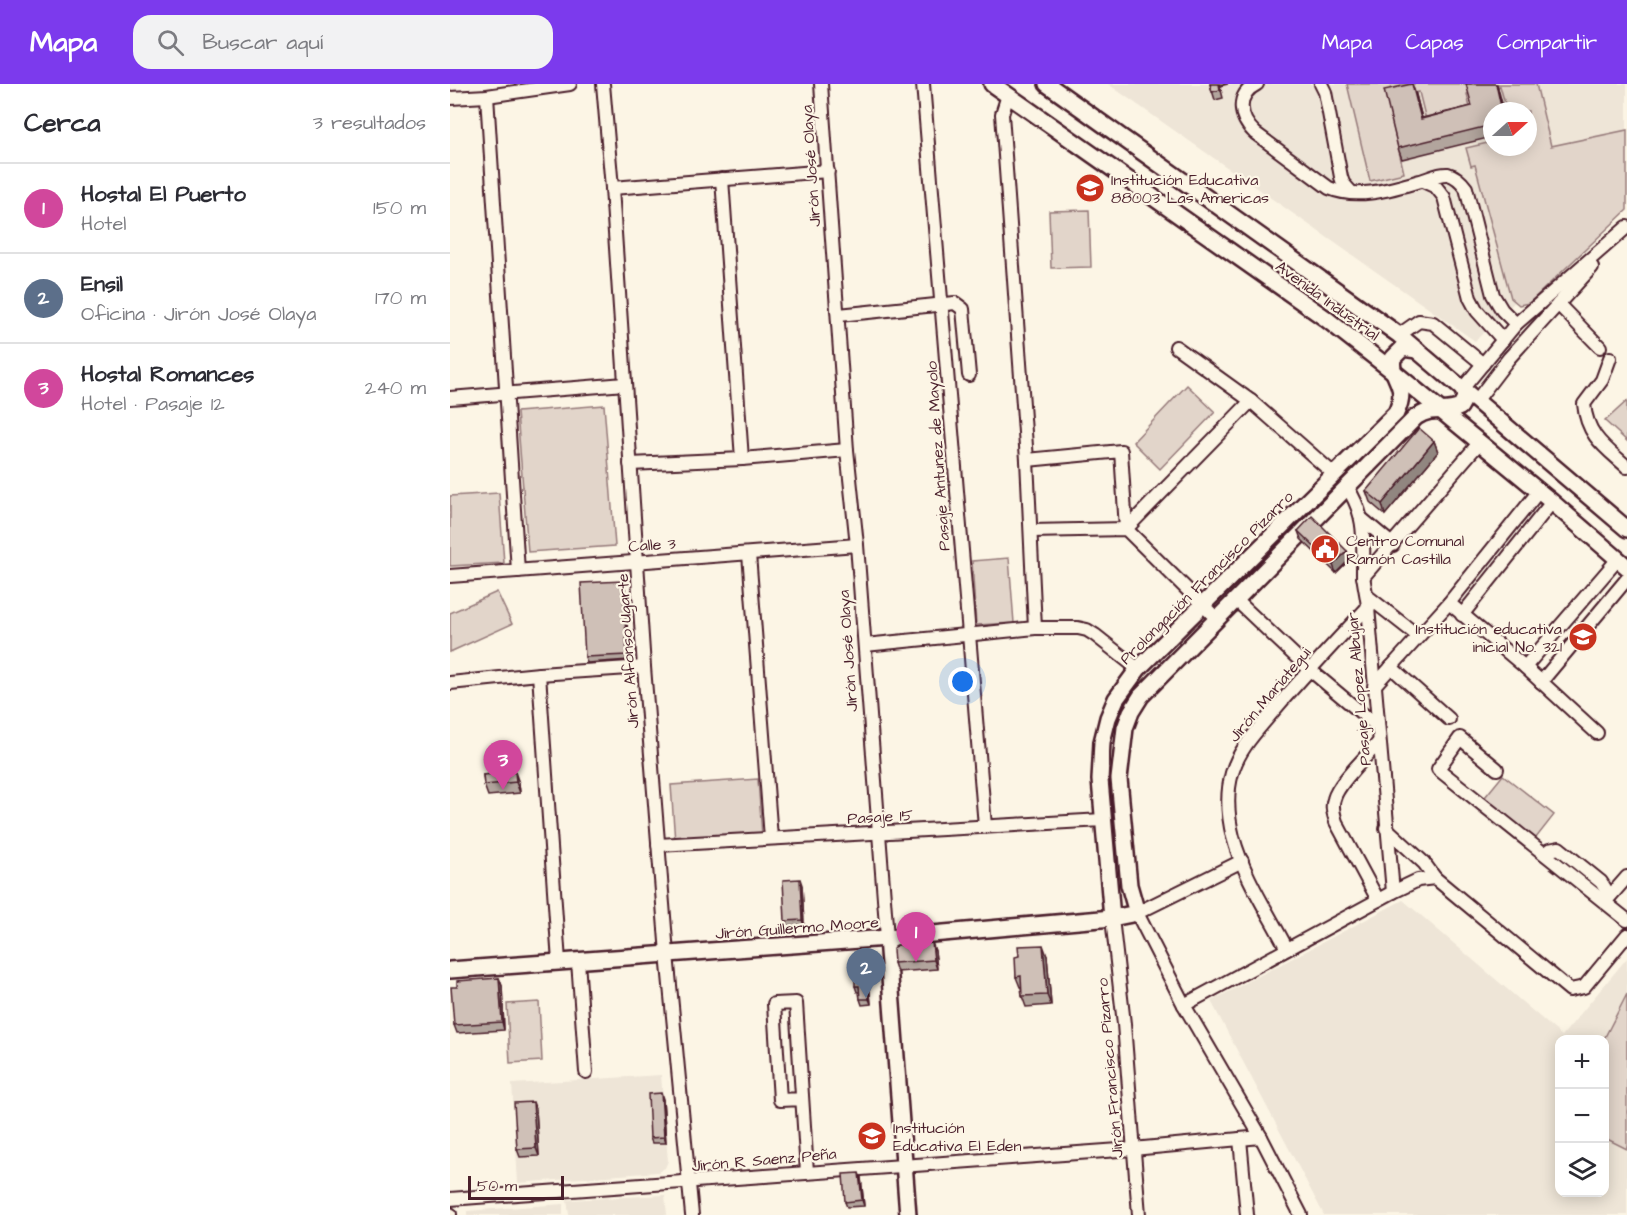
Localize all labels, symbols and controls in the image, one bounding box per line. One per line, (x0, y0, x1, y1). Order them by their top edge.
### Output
search box (133, 15, 553, 69)
text: Mapa (30, 23, 97, 62)
icon: search (154, 26, 187, 59)
text: Buscar aquí (202, 27, 323, 58)
text: Mapa (1322, 28, 1372, 57)
text: Capas (1405, 28, 1464, 57)
text: Compartir (1497, 28, 1597, 57)
north arrow (1483, 102, 1537, 156)
street label: Jirón José Olaya (796, 104, 827, 228)
text: Cerca (24, 105, 101, 141)
text: 3 resultados (313, 109, 426, 137)
place label: Institución Educativa 88003 Las Americas (1111, 169, 1269, 209)
school or university icon: Institución Educativa 88003 Las Americas (1074, 172, 1106, 204)
text: Hostal El Puerto (81, 179, 246, 210)
text: 1 (42, 194, 45, 222)
text: 150 m (373, 194, 426, 222)
text: Hotel (81, 210, 126, 238)
street label: Avenida Industrial (1271, 256, 1384, 346)
text: Ensil (81, 269, 123, 300)
text: 2 (38, 284, 49, 312)
text: 170 m (375, 284, 426, 312)
text: Oficina · Jirón José Olaya (81, 300, 316, 328)
text: Hostal Romances (81, 359, 254, 390)
street label: Pasaje Antunez de Mayolo (920, 360, 957, 552)
text: 3 (38, 374, 49, 402)
text: 240 m (365, 374, 426, 402)
text: Hotel · Pasaje 12 (81, 390, 225, 418)
street label: Prolongación Francisco Pizarro (1115, 486, 1299, 670)
place label: Centro Comunal Ramón Castilla (1346, 530, 1464, 570)
street label: Calle 3 (628, 532, 677, 558)
public building icon: Centro Comunal Ramón Castilla (1309, 533, 1341, 565)
street label: Jirón Alfonso Ugarte (612, 572, 645, 729)
street label: Jirón José Olaya (833, 589, 864, 713)
street label: Pasaje Lopez Albujar (1341, 611, 1377, 767)
place label: Institución educativa inicial No. 321 (1416, 618, 1562, 658)
school or university icon: Institución educativa inicial No. 321 (1567, 621, 1599, 653)
street label: Jirón Mariategui (1223, 642, 1317, 747)
your location (948, 667, 977, 696)
pin: 3 (484, 740, 522, 790)
street label: Pasaje 15 (847, 804, 914, 830)
street label: Jirón Guillermo Moore (715, 911, 880, 945)
pin: 1 (896, 912, 936, 962)
pin: 2 (846, 948, 886, 998)
street label: Jirón Francisco Pizarro (1091, 977, 1129, 1159)
map controls (1555, 1035, 1609, 1197)
button: + (1555, 1035, 1609, 1089)
button: − (1555, 1089, 1609, 1143)
place label: Institución Educativa El Eden (893, 1117, 1022, 1157)
school or university icon: Institución Educativa El Eden (856, 1120, 888, 1152)
street label: Jirón R Saenz Peña (691, 1143, 837, 1177)
button: layers (1555, 1143, 1609, 1197)
scale bar (468, 1173, 564, 1200)
text: 50 m (477, 1175, 517, 1197)

